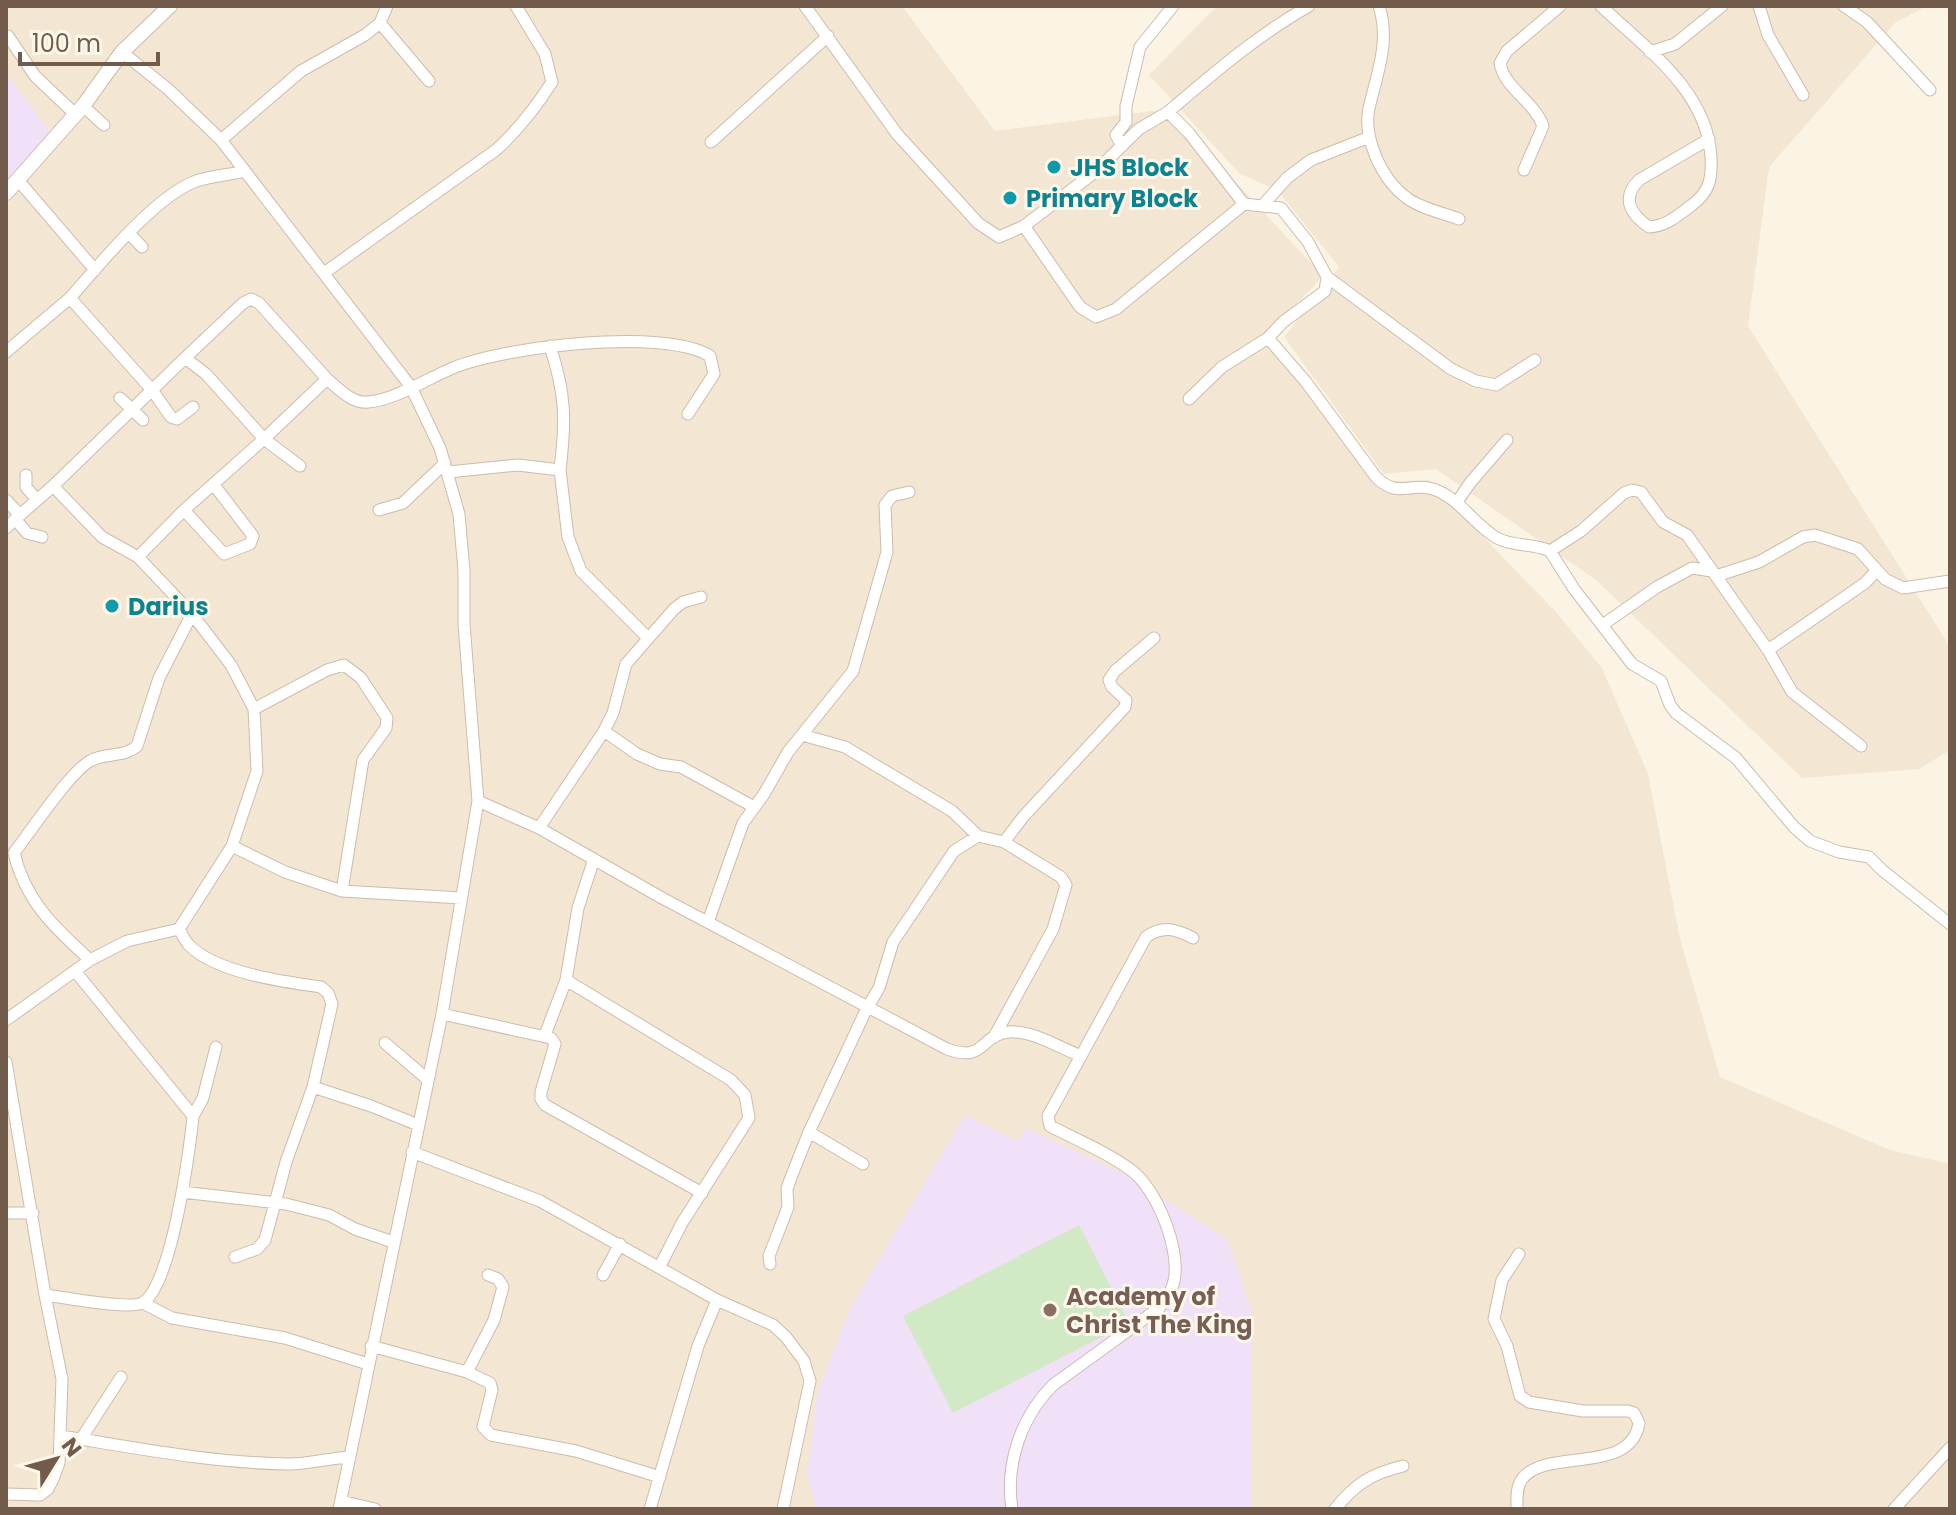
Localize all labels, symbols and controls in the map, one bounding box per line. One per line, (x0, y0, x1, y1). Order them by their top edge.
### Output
scale bar (20, 16, 158, 66)
text: 100 m (32, 27, 101, 60)
place label: JHS Block (1070, 151, 1189, 184)
marker: JHS Block (1045, 158, 1063, 176)
place label: Primary Block (1026, 182, 1198, 215)
marker: Primary Block (1001, 189, 1019, 207)
place label: Darius (128, 590, 209, 623)
marker: Darius (103, 597, 121, 615)
place label: Academy of Christ The King (1066, 1280, 1253, 1341)
marker: Academy of Christ The King (1041, 1301, 1059, 1319)
north arrow (16, 1419, 96, 1499)
text: N (54, 1431, 89, 1463)

